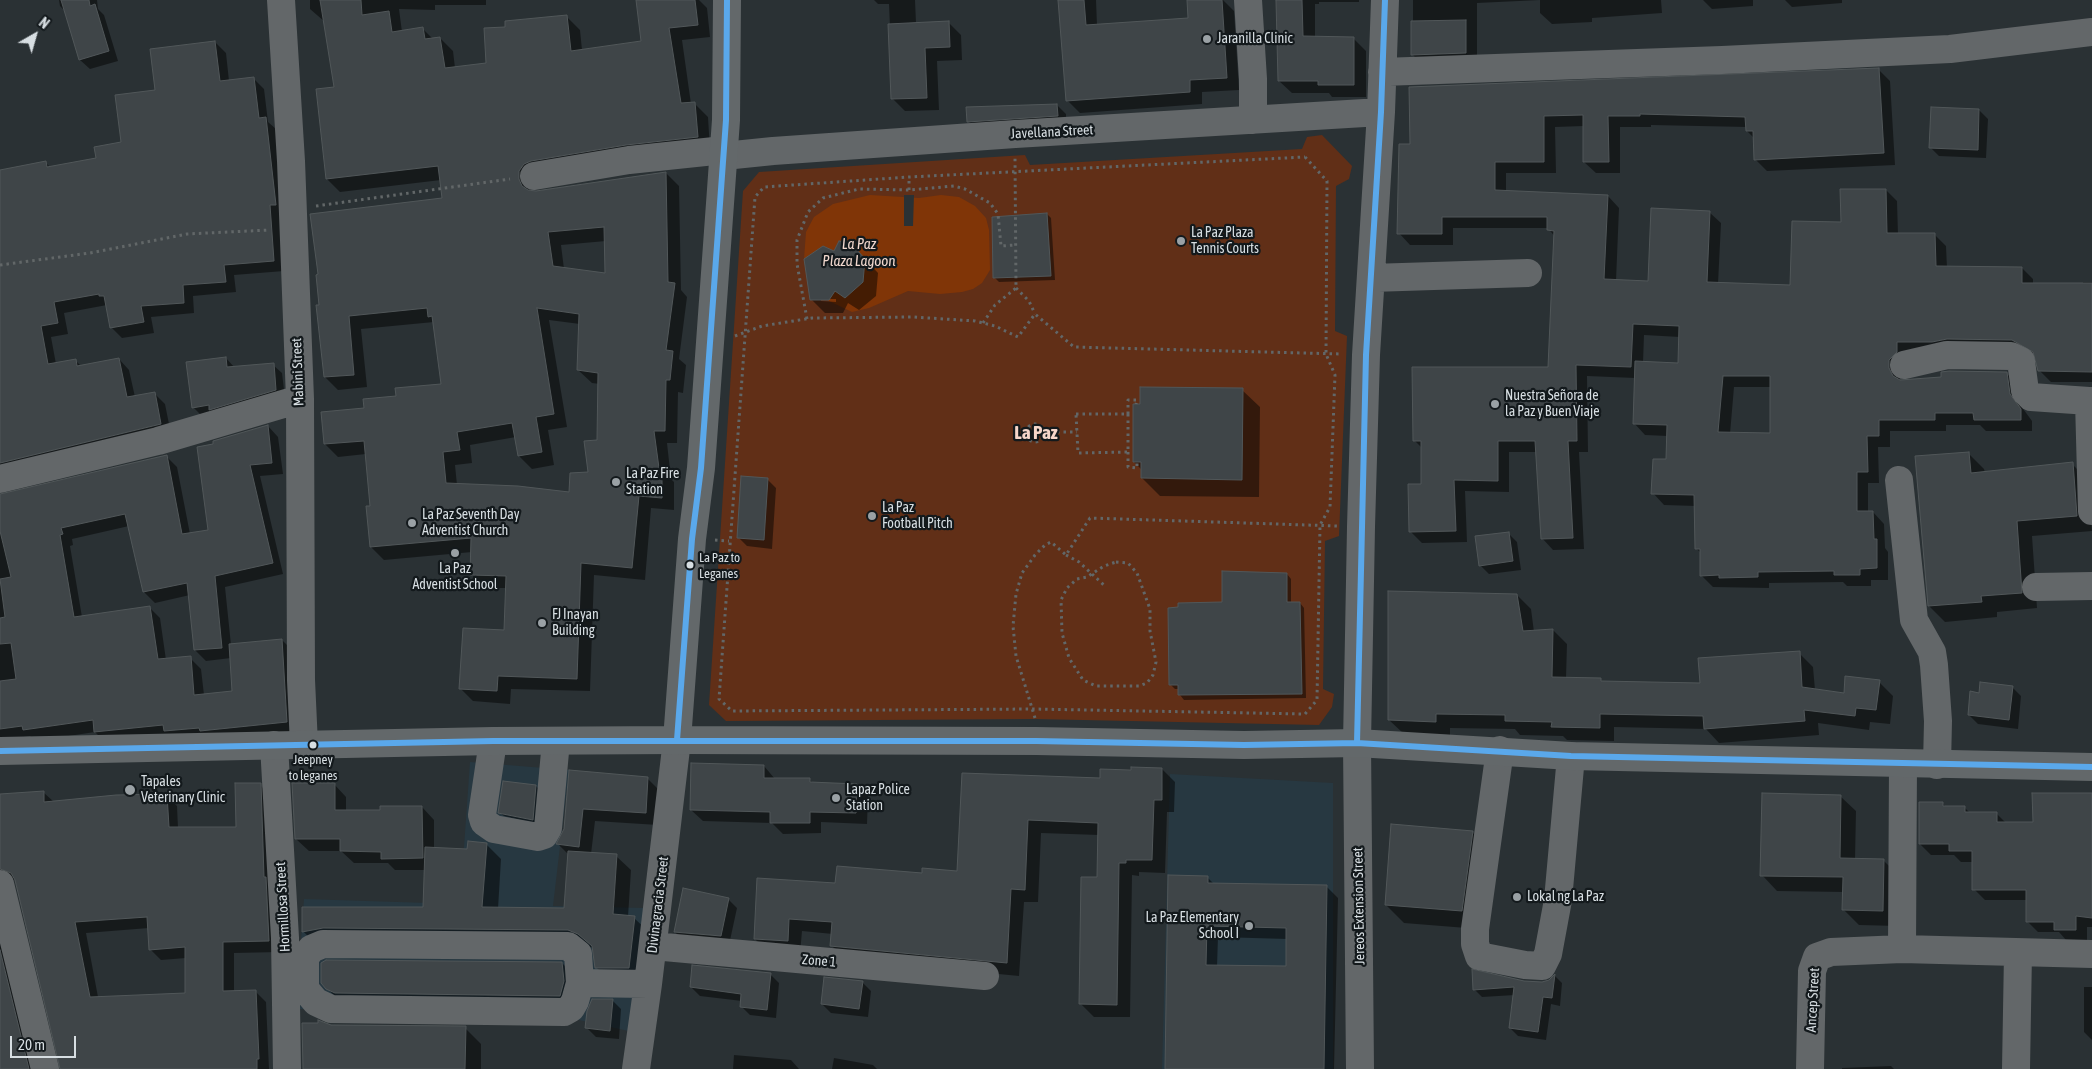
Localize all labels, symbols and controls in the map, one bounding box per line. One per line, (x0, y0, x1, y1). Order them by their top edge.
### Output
north arrow (10, 10, 60, 60)
text: N (36, 14, 52, 32)
place label: Jaranilla Clinic (1217, 31, 1293, 47)
marker: Jaranilla Clinic (1201, 33, 1213, 45)
street label: Javellana Street (1010, 121, 1094, 143)
place label: La Paz Plaza Tennis Courts (1191, 225, 1259, 258)
water label: La Paz Plaza Lagoon (822, 235, 896, 270)
marker: La Paz Plaza Tennis Courts (1175, 235, 1187, 247)
street label: Mabini Street (288, 338, 308, 406)
place label: Nuestra Señora de la Paz y Buen Viaje (1505, 388, 1599, 421)
marker: Nuestra Señora de la Paz y Buen Viaje (1489, 398, 1501, 410)
district label: La Paz (1014, 422, 1058, 444)
place label: La Paz Fire Station (626, 466, 679, 498)
marker: La Paz Fire Station (610, 476, 622, 488)
place label: La Paz Football Pitch (882, 500, 953, 532)
place label: La Paz Seventh Day Adventist Church (422, 507, 520, 540)
marker: La Paz Football Pitch (866, 510, 878, 522)
marker: La Paz Seventh Day Adventist Church (406, 517, 418, 529)
marker: La Paz Adventist School (449, 547, 461, 559)
place label: La Paz to Leganes (699, 550, 740, 581)
marker: La Paz to Leganes (685, 560, 695, 570)
place label: La Paz Adventist School (412, 561, 498, 594)
place label: FJ Inayan Building (552, 607, 599, 640)
marker: FJ Inayan Building (536, 617, 548, 629)
marker: Jeepney to leganes (308, 740, 318, 750)
place label: Jeepney to leganes (289, 752, 337, 783)
place label: Tapales Veterinary Clinic (141, 774, 225, 806)
place label: Lapaz Police Station (846, 782, 910, 814)
marker: Tapales Veterinary Clinic (123, 783, 137, 797)
marker: Lapaz Police Station (830, 792, 842, 804)
street label: Jereos Extension Street (1350, 847, 1368, 965)
street label: Divinagracia Street (644, 856, 672, 954)
street label: Hormillosa Street (272, 862, 294, 952)
place label: Lokal ng La Paz (1527, 889, 1604, 905)
marker: Lokal ng La Paz (1511, 891, 1523, 903)
place label: La Paz Elementary School I (1146, 910, 1239, 942)
marker: La Paz Elementary School I (1243, 920, 1255, 932)
street label: Zone 1 (801, 951, 837, 971)
street label: Ancep Street (1803, 967, 1823, 1033)
scale bar (12, 1026, 79, 1058)
text: 20 m (18, 1036, 45, 1053)

